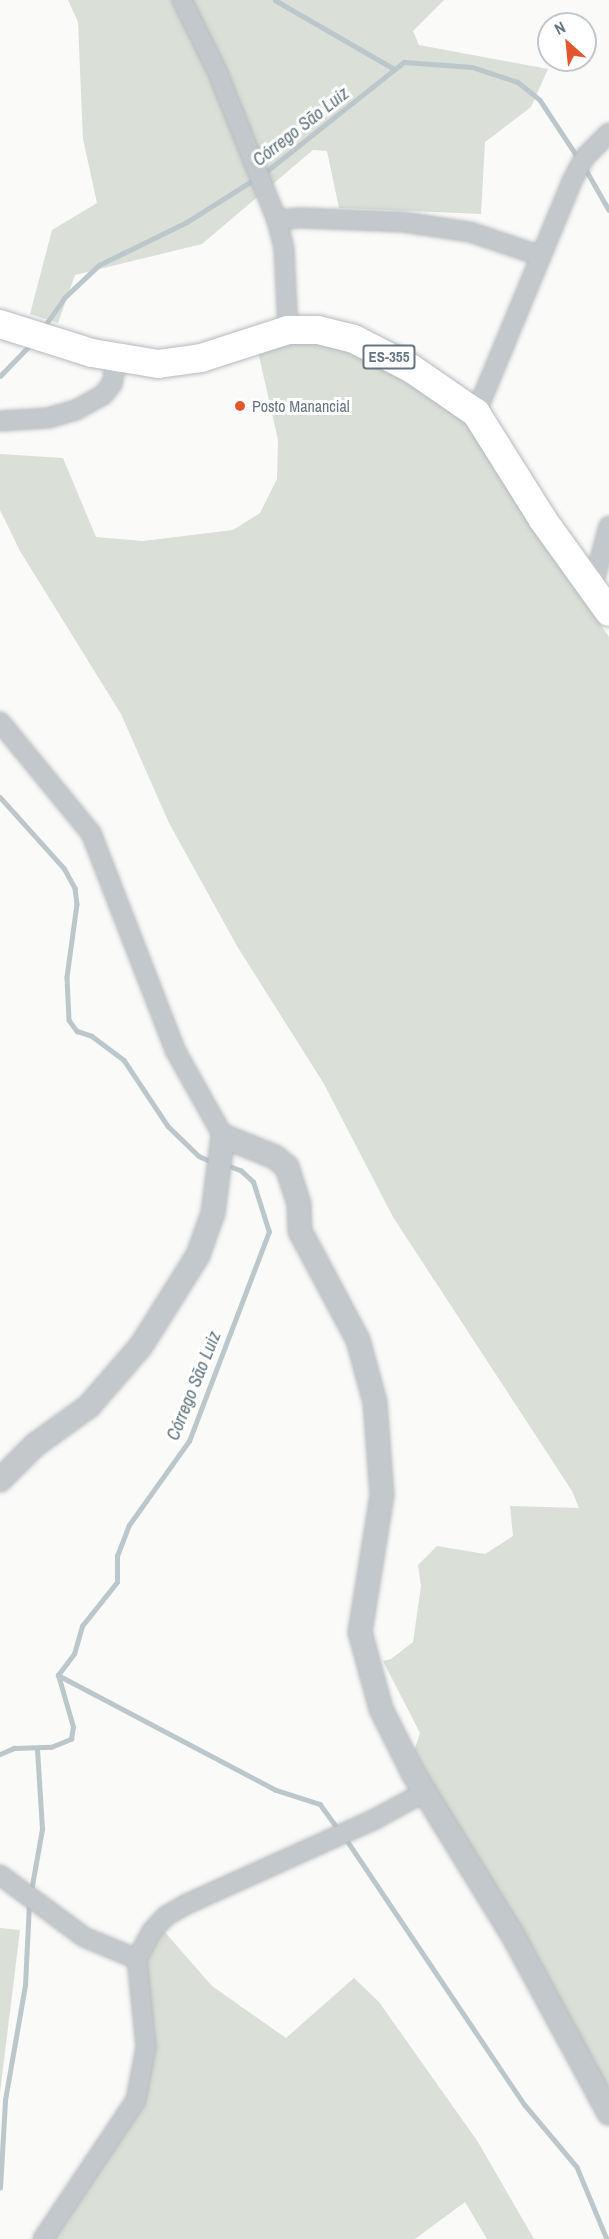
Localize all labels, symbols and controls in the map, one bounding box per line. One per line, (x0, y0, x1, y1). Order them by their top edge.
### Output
north arrow (537, 12, 597, 72)
text: N (551, 16, 569, 40)
water label: Córrego São Luiz (249, 83, 353, 171)
road number: ES-355 (362, 345, 416, 369)
place label: Posto Manancial (252, 396, 350, 416)
marker: Posto Manancial (233, 399, 247, 413)
water label: Córrego São Luiz (162, 1328, 226, 1444)

